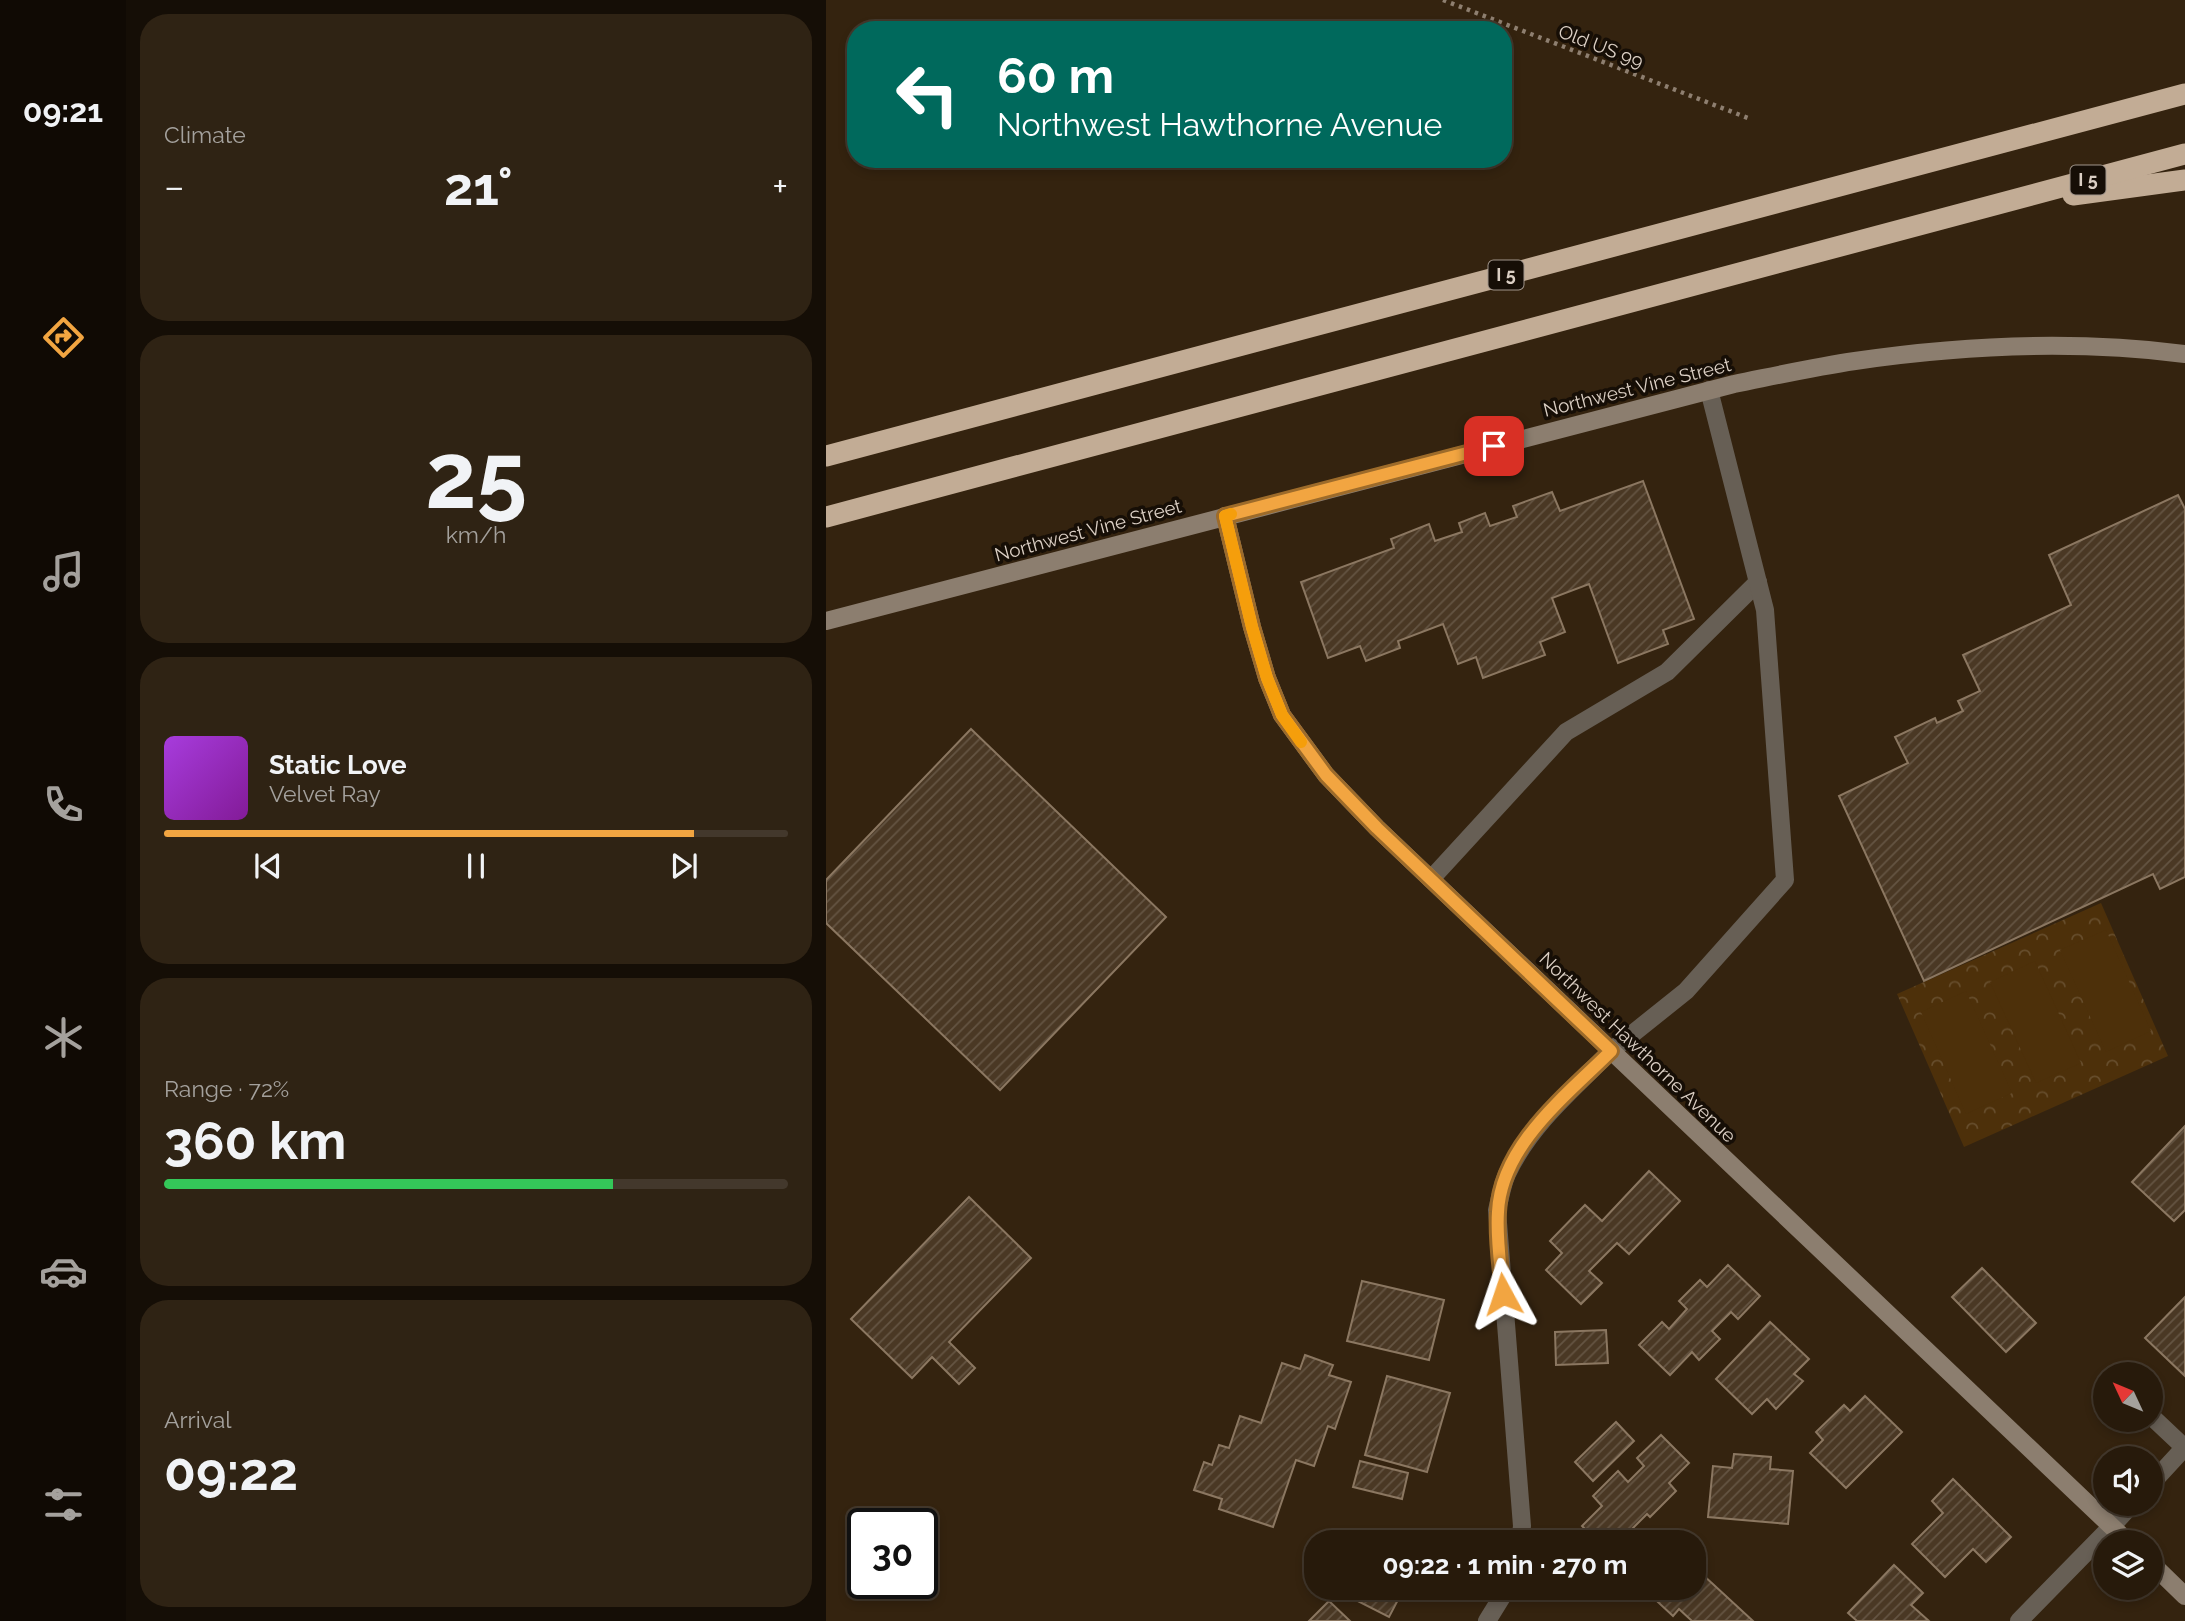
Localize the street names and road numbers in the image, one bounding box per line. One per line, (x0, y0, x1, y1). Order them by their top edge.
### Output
street label: Old US 99 (1555, 20, 1647, 72)
road number: I 5 (2070, 166, 2106, 195)
road number: I 5 (1488, 260, 1524, 290)
street label: Northwest Vine Street (1541, 353, 1734, 421)
street label: Northwest Vine Street (992, 494, 1184, 566)
street label: Northwest Hawthorne Avenue (1535, 947, 1741, 1147)

